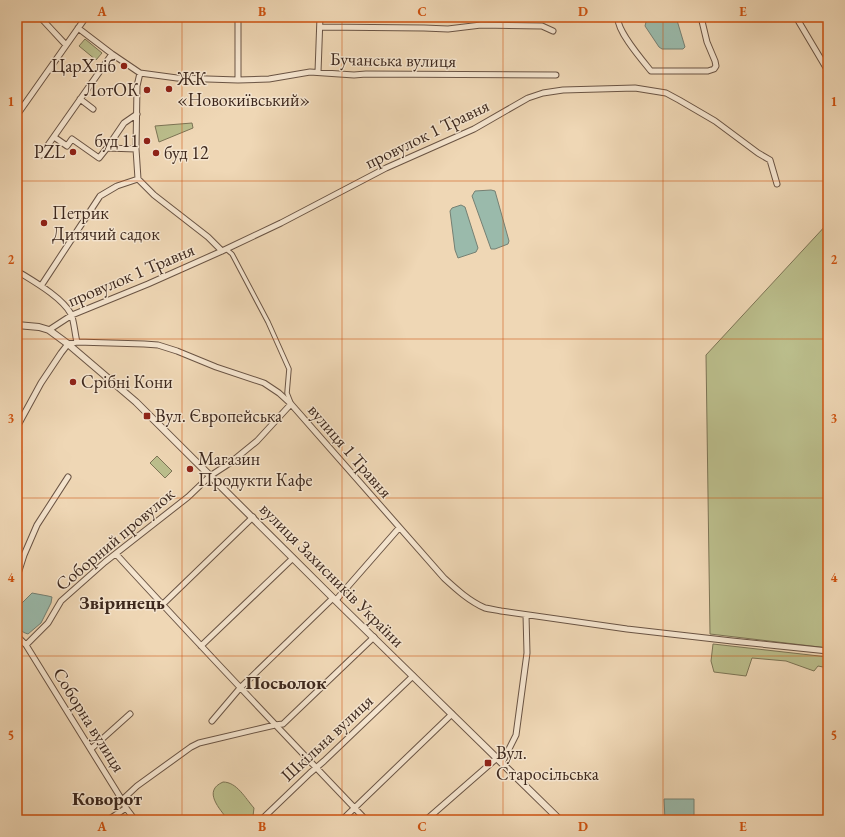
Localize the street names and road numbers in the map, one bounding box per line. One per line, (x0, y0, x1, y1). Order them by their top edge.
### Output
street label: Бучанська вулиця (330, 47, 456, 72)
street label: провулок 1 Травня (361, 93, 493, 174)
street label: провулок 1 Травня (64, 237, 198, 312)
street label: вулиця 1 Травня (303, 399, 398, 503)
street label: Соборний провулок (50, 482, 179, 595)
street label: вулиця Захисників України (255, 497, 410, 652)
street label: Соборна вулиця (48, 663, 131, 776)
street label: Шкільна вулиця (276, 689, 378, 786)

